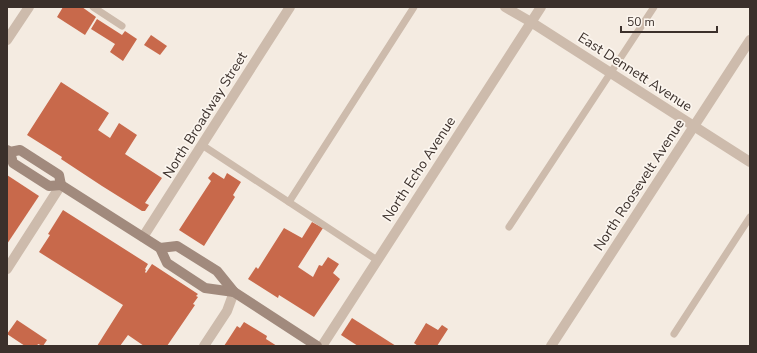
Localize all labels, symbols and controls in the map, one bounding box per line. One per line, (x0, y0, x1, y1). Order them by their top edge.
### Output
scale bar (621, 8, 717, 34)
text: 50 m (627, 14, 655, 30)
street label: East Dennett Avenue (574, 28, 696, 116)
street label: North Broadway Street (158, 48, 252, 182)
street label: North Echo Avenue (378, 113, 460, 225)
street label: North Roosevelt Avenue (589, 115, 689, 255)

